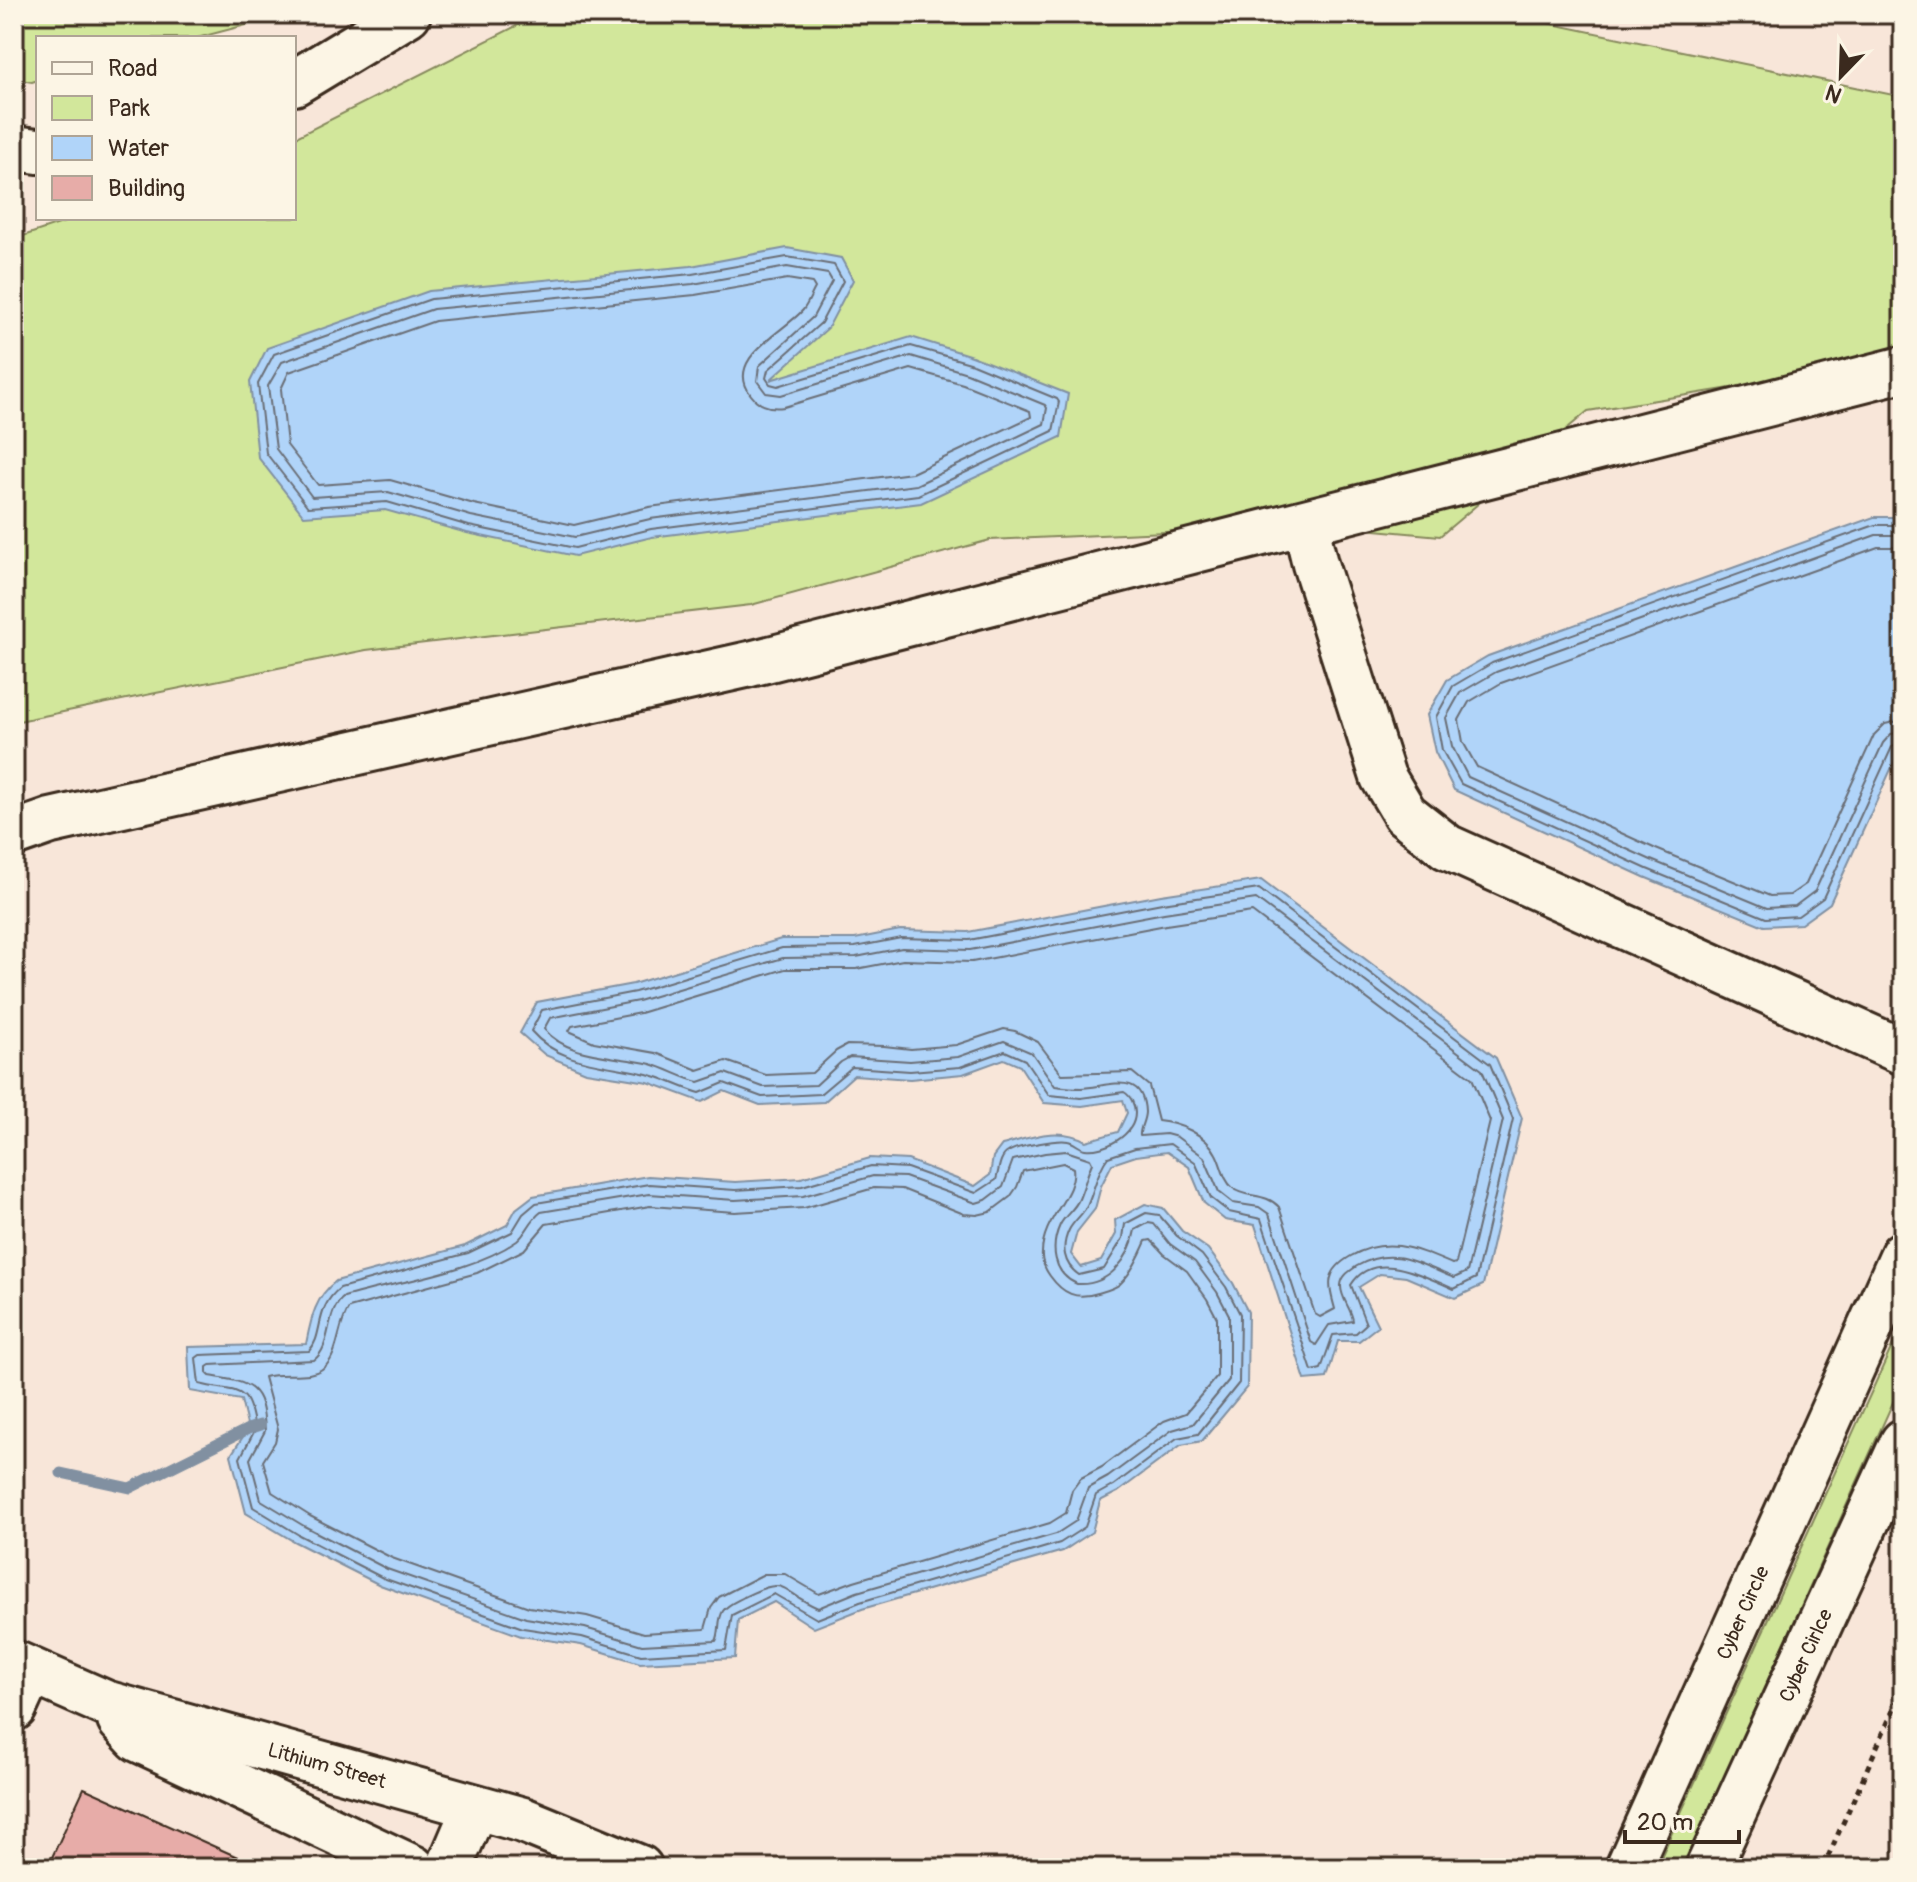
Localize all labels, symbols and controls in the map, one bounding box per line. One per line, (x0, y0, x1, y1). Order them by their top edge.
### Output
legend (36, 36, 296, 220)
north arrow (1801, 36, 1881, 116)
text: Road (108, 54, 158, 83)
text: N (1821, 78, 1846, 109)
text: Park (108, 94, 150, 123)
text: Water (108, 134, 169, 163)
text: Building (108, 174, 185, 203)
street label: Cyber Circle (1711, 1562, 1775, 1663)
street label: Cyber Cirlce (1774, 1605, 1838, 1706)
street label: Lithium Street (265, 1737, 390, 1794)
scale bar (1625, 1794, 1739, 1844)
text: 20 m (1637, 1808, 1693, 1837)

